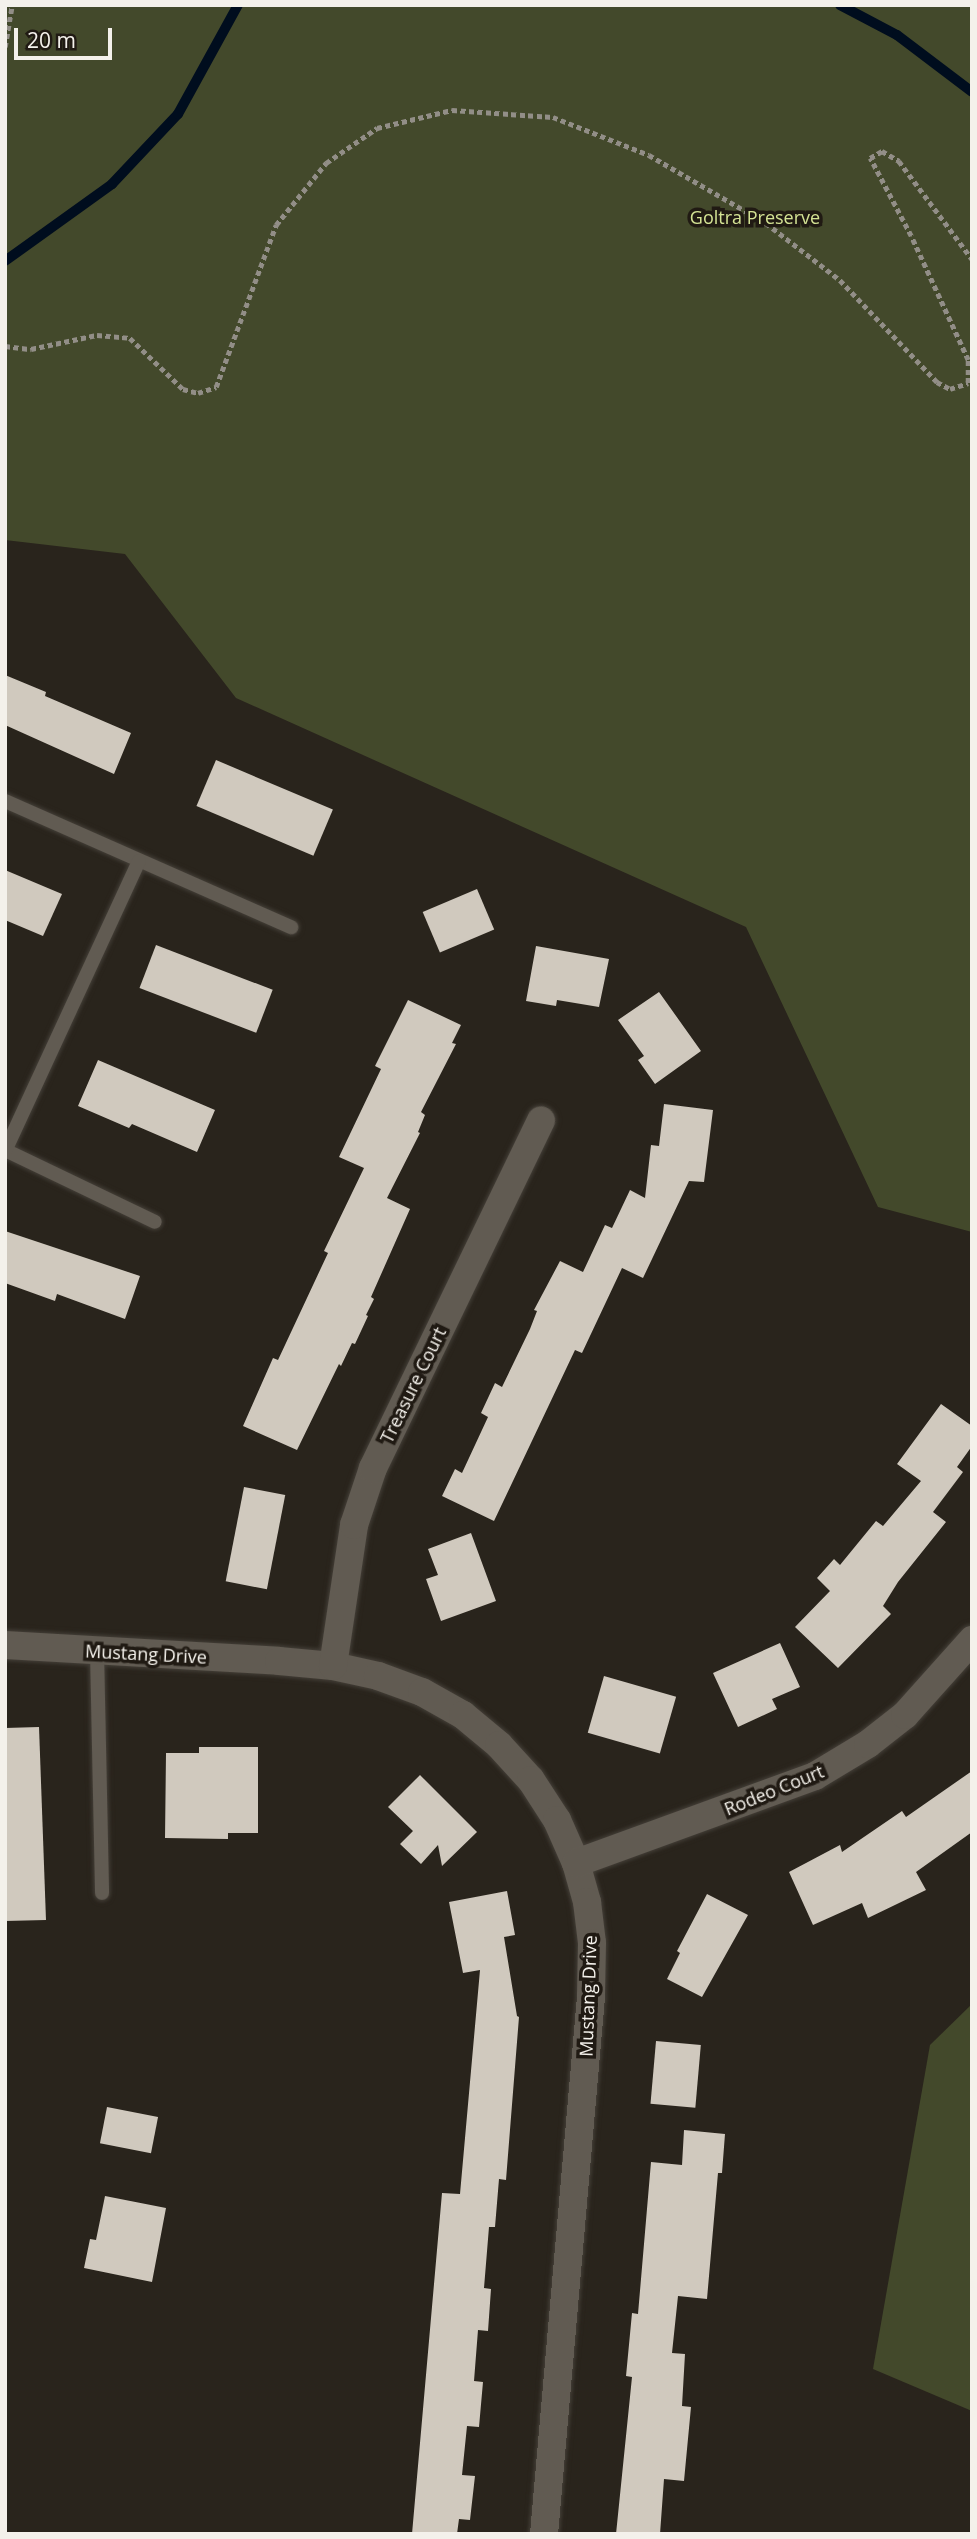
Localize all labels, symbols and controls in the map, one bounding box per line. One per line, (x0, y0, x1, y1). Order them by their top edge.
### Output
scale bar (18, 14, 116, 58)
text: 20 m (27, 26, 76, 54)
park label: Goltra Preserve (690, 206, 820, 228)
street label: Treasure Court (376, 1324, 450, 1446)
street label: Mustang Drive (85, 1640, 207, 1668)
street label: Rodeo Court (721, 1760, 827, 1820)
street label: Mustang Drive (575, 1935, 601, 2057)

